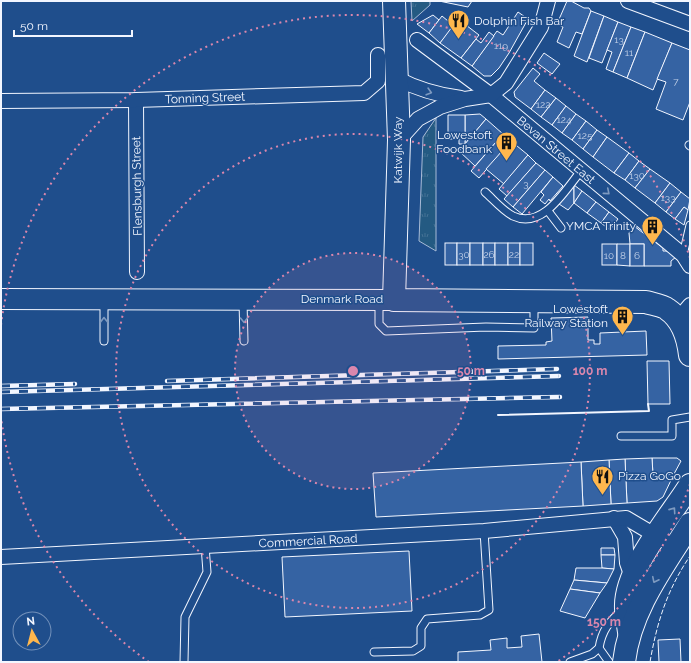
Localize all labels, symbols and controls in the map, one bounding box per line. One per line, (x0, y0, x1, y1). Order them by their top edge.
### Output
restaurant icon: Dolphin Fish Bar (445, 8, 471, 41)
scale bar (14, 12, 132, 38)
place label: Dolphin Fish Bar (474, 14, 565, 28)
text: 50 m (20, 19, 48, 33)
house number: 13 (614, 34, 624, 45)
house number: 119 (494, 40, 508, 51)
house number: 11 (625, 47, 634, 58)
house number: 7 (673, 76, 679, 87)
one-way arrow (426, 87, 433, 96)
street label: Tonning Street (165, 90, 245, 106)
house number: 122 (536, 99, 550, 110)
street label: Bevan Street East (514, 113, 598, 187)
house number: 124 (557, 114, 572, 125)
street label: Katwijk Way (391, 116, 405, 184)
place label: Lowestoft Foodbank (436, 128, 493, 156)
building icon: Lowestoft Foodbank (494, 129, 520, 162)
house number: 125 (578, 130, 593, 141)
street label: Flensburgh Street (129, 136, 145, 236)
house number: 130 (629, 170, 645, 181)
house number: 3 (523, 178, 529, 189)
one-way arrow (602, 188, 610, 195)
house number: 133 (661, 192, 675, 203)
building icon: YMCA Trinity (639, 213, 665, 246)
place label: YMCA Trinity (566, 219, 636, 233)
house number: 30 (458, 249, 470, 260)
house number: 26 (483, 249, 495, 260)
house number: 22 (509, 249, 519, 260)
house number: 10 (604, 250, 614, 261)
house number: 8 (620, 250, 626, 261)
house number: 6 (634, 250, 640, 261)
street label: Denmark Road (301, 292, 383, 306)
place label: Lowestoft Railway Station (524, 302, 608, 330)
building icon: Lowestoft Railway Station (610, 303, 636, 336)
one-way arrow (100, 317, 108, 323)
one-way arrow (239, 317, 248, 323)
centre of rings (346, 364, 360, 378)
text: 50 m (457, 364, 485, 378)
text: 100 m (573, 364, 607, 378)
restaurant icon: Pizza GoGo (590, 463, 616, 496)
place label: Pizza GoGo (618, 469, 681, 483)
one-way arrow (668, 508, 675, 515)
street label: Commercial Road (258, 531, 358, 551)
one-way arrow (652, 576, 660, 583)
north arrow (12, 611, 52, 651)
text: N (26, 615, 36, 629)
text: 150 m (587, 615, 621, 629)

